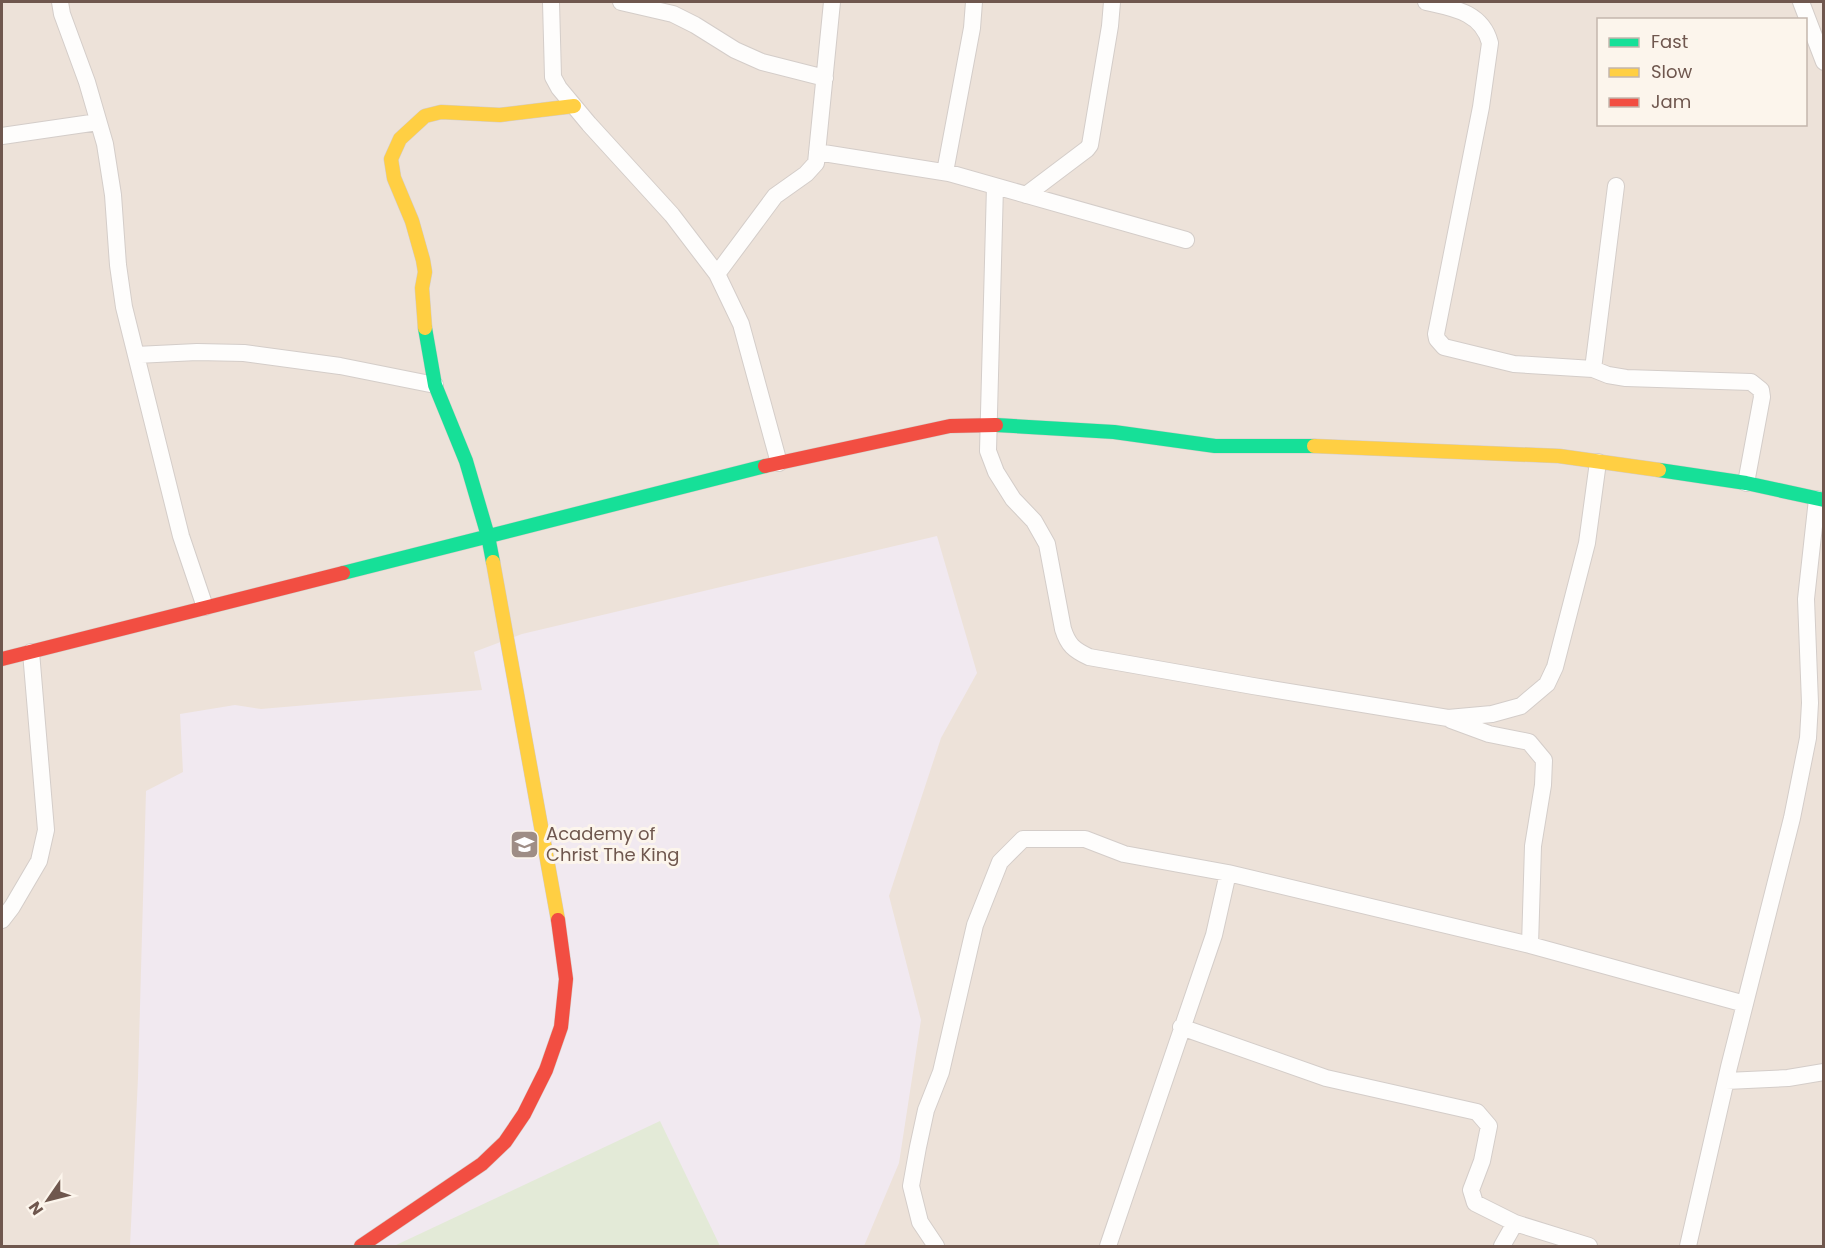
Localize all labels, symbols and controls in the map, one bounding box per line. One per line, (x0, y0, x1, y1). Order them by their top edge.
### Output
legend (1597, 18, 1807, 126)
text: Fast (1651, 29, 1688, 54)
text: Slow (1651, 59, 1693, 84)
text: Jam (1651, 89, 1691, 114)
place label: Academy of Christ The King (546, 821, 679, 867)
school or university icon: Academy of Christ The King (509, 828, 541, 860)
north arrow (18, 1170, 78, 1230)
text: N (23, 1197, 49, 1220)

